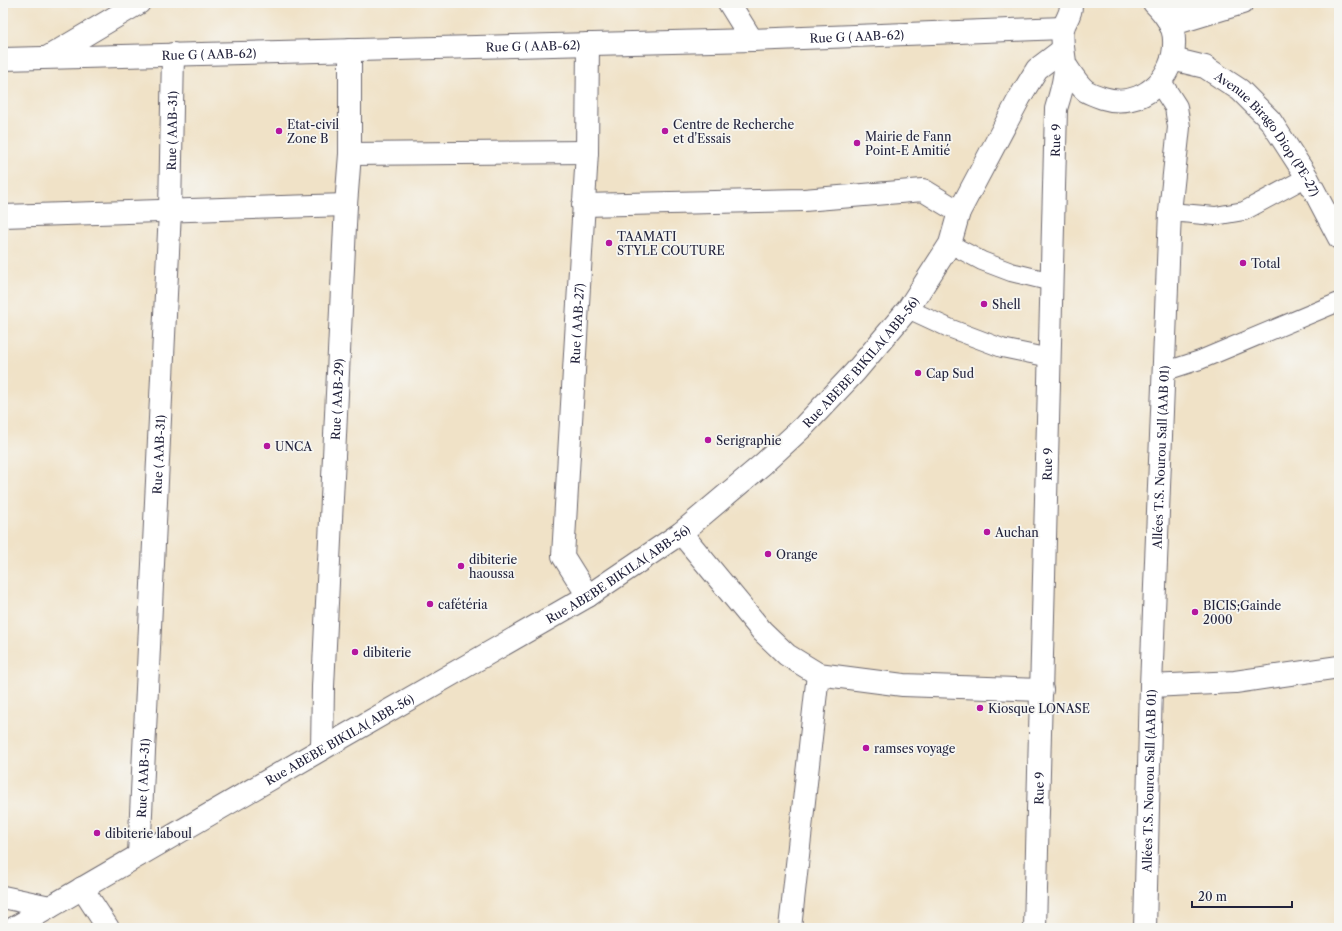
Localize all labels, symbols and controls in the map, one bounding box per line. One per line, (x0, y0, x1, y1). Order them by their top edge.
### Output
street label: Rue G ( AAB-62) (809, 27, 905, 45)
street label: Rue G ( AAB-62) (485, 37, 581, 54)
street label: Rue G ( AAB-62) (162, 45, 257, 62)
street label: Avenue Birago Diop (PE-27) (1211, 68, 1323, 199)
street label: Rue ( AAB-31) (163, 91, 180, 171)
place label: Etat-civil Zone B (287, 117, 340, 146)
place label: Centre de Recherche et d'Essais (673, 117, 794, 146)
street label: Rue 9 (1047, 123, 1063, 157)
marker: Etat-civil Zone B (274, 126, 284, 136)
marker: Centre de Recherche et d'Essais (660, 126, 670, 136)
place label: Mairie de Fann Point-E Amitié (865, 129, 952, 158)
marker: Mairie de Fann Point-E Amitié (852, 138, 862, 148)
place label: TAAMATI STYLE COUTURE (617, 229, 725, 258)
marker: TAAMATI STYLE COUTURE (604, 238, 614, 248)
place label: Total (1251, 256, 1281, 271)
marker: Total (1238, 258, 1248, 268)
street label: Rue ( AAB-27) (567, 283, 587, 364)
street label: Rue ABEBE BIKILA( ABB-56) (799, 293, 922, 430)
place label: Shell (992, 297, 1021, 312)
marker: Shell (979, 299, 989, 309)
street label: Rue ( AAB-29) (327, 358, 346, 440)
street label: Allées T.S. Nourou Sall (AAB 01) (1149, 365, 1171, 550)
place label: Cap Sud (926, 366, 975, 381)
marker: Cap Sud (913, 368, 923, 378)
street label: Rue ( AAB-31) (149, 414, 168, 495)
place label: Serigraphie (716, 433, 782, 448)
marker: Serigraphie (703, 435, 713, 445)
place label: UNCA (275, 439, 313, 454)
marker: UNCA (262, 441, 272, 451)
street label: Rue 9 (1039, 447, 1055, 481)
street label: Rue ABEBE BIKILA( ABB-56) (543, 521, 693, 626)
place label: Auchan (994, 525, 1039, 540)
marker: Auchan (982, 527, 992, 537)
place label: Orange (776, 547, 818, 562)
marker: Orange (763, 549, 773, 559)
place label: dibiterie haoussa (469, 552, 518, 581)
marker: dibiterie haoussa (456, 561, 466, 571)
place label: cafétéria (438, 597, 488, 612)
place label: BICIS;Gainde 2000 (1203, 598, 1282, 627)
marker: cafétéria (425, 599, 435, 609)
marker: BICIS;Gainde 2000 (1190, 607, 1200, 617)
place label: dibiterie (363, 645, 412, 660)
marker: dibiterie (350, 647, 360, 657)
street label: Allées T.S. Nourou Sall (AAB 01) (1139, 689, 1158, 874)
street label: Rue ABEBE BIKILA( ABB-56) (262, 690, 416, 788)
place label: Kiosque LONASE (988, 701, 1090, 716)
marker: Kiosque LONASE (975, 703, 985, 713)
street label: Rue ( AAB-31) (133, 738, 152, 818)
place label: ramses voyage (874, 741, 956, 756)
marker: ramses voyage (861, 743, 871, 753)
street label: Rue 9 (1031, 771, 1047, 805)
place label: dibiterie laboul (105, 826, 192, 841)
marker: dibiterie laboul (92, 828, 102, 838)
scale bar (1192, 883, 1292, 909)
text: 20 m (1198, 889, 1227, 904)

